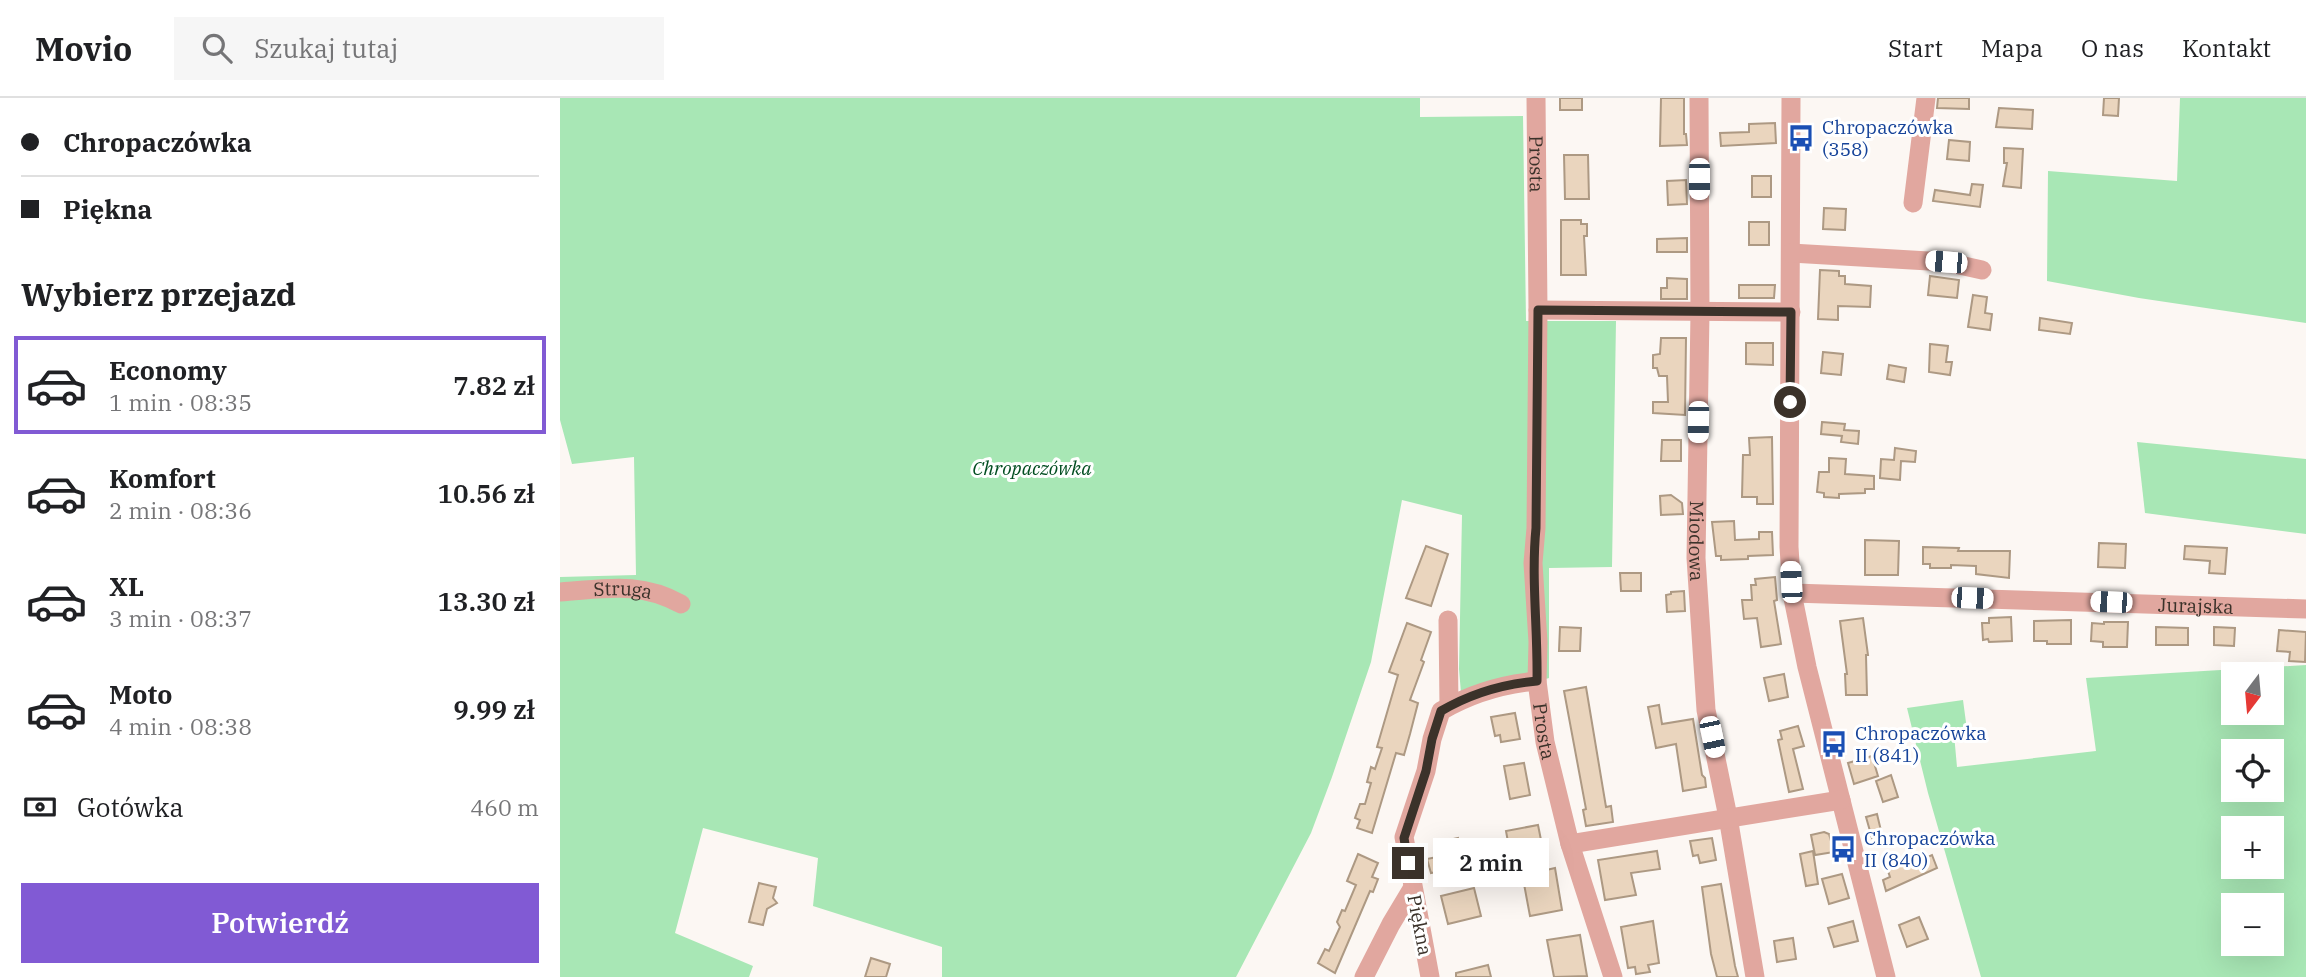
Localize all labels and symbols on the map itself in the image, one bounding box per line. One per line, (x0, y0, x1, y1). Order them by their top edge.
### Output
place label: Chropaczówka (358) (1822, 115, 1954, 161)
bus stop icon: Chropaczówka (358) (1786, 123, 1816, 153)
street label: Prosta (1524, 135, 1549, 193)
car (1689, 158, 1710, 200)
car (1925, 250, 1968, 274)
route start (1774, 386, 1806, 418)
car (1688, 401, 1709, 443)
park label: Chropaczówka (972, 456, 1092, 480)
street label: Miodowa (1684, 500, 1710, 582)
car (1780, 560, 1803, 604)
street label: Struga (593, 576, 655, 604)
car (1951, 587, 1994, 609)
car (2090, 591, 2133, 613)
street label: Jurajska (2158, 592, 2234, 619)
north arrow (2221, 662, 2284, 724)
street label: Prosta (1528, 701, 1561, 762)
car (1698, 714, 1727, 760)
place label: Chropaczówka II (841) (1855, 721, 1987, 767)
bus stop icon: Chropaczówka II (841) (1819, 729, 1849, 759)
place label: Chropaczówka II (840) (1864, 826, 1996, 872)
bus stop icon: Chropaczówka II (840) (1828, 834, 1858, 864)
callout: 2 min (1432, 838, 1548, 888)
route end (1392, 847, 1424, 879)
street label: Piękna (1402, 892, 1438, 958)

